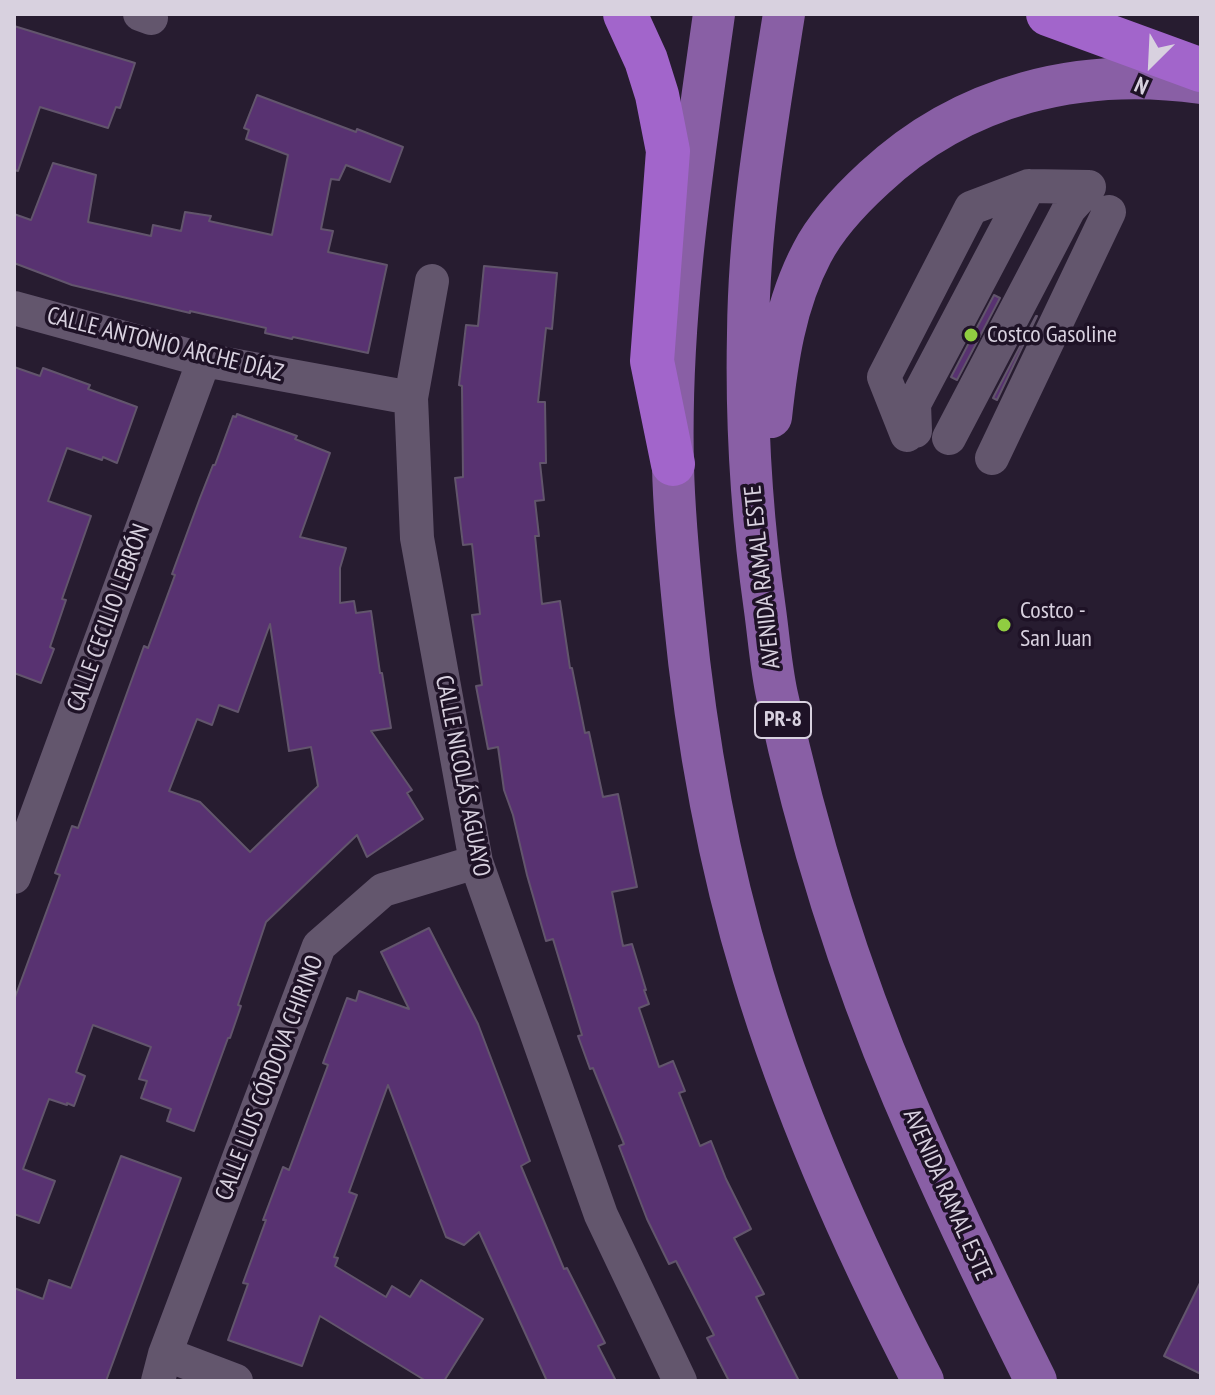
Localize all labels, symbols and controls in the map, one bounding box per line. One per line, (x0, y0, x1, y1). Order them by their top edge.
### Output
north arrow (1111, 24, 1191, 104)
text: N (1130, 71, 1152, 101)
street label: CALLE ANTONIO ARCHE DÍAZ (44, 302, 286, 388)
place label: Costco Gasoline (987, 321, 1117, 349)
marker: Costco Gasoline (962, 326, 980, 344)
street label: AVENIDA RAMAL ESTE (739, 484, 787, 670)
street label: CALLE CECILIO LEBRÓN (62, 520, 156, 716)
place label: Costco - San Juan (1020, 597, 1092, 653)
marker: Costco - San Juan (995, 616, 1013, 634)
street label: CALLE NICOLÁS AGUAYO (428, 673, 496, 879)
road number: PR-8 (755, 702, 811, 738)
street label: CALLE LUIS CÓRDOVA CHIRINO (210, 951, 330, 1205)
street label: AVENIDA RAMAL ESTE (896, 1105, 998, 1285)

